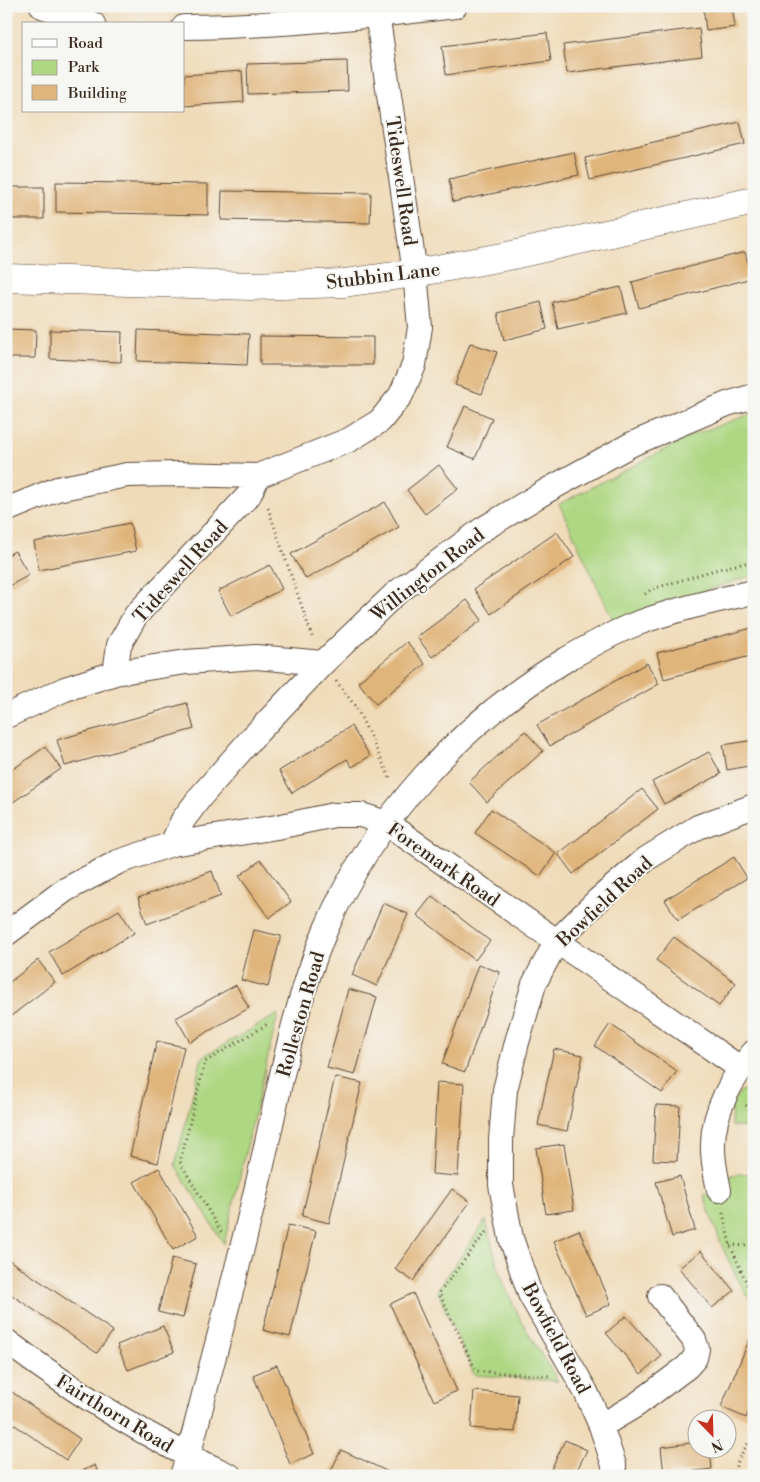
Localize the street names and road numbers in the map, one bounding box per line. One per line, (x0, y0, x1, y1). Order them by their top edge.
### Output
street label: Tideswell Road (380, 115, 422, 248)
street label: Stubbin Lane (325, 257, 442, 295)
street label: Tideswell Road (128, 515, 233, 628)
street label: Willington Road (365, 523, 490, 627)
street label: Foremark Road (383, 817, 504, 913)
street label: Bowfield Road (551, 851, 658, 953)
street label: Rolleston Road (272, 949, 330, 1080)
street label: Bowfield Road (516, 1278, 596, 1398)
street label: Fairthorn Road (51, 1369, 178, 1458)

